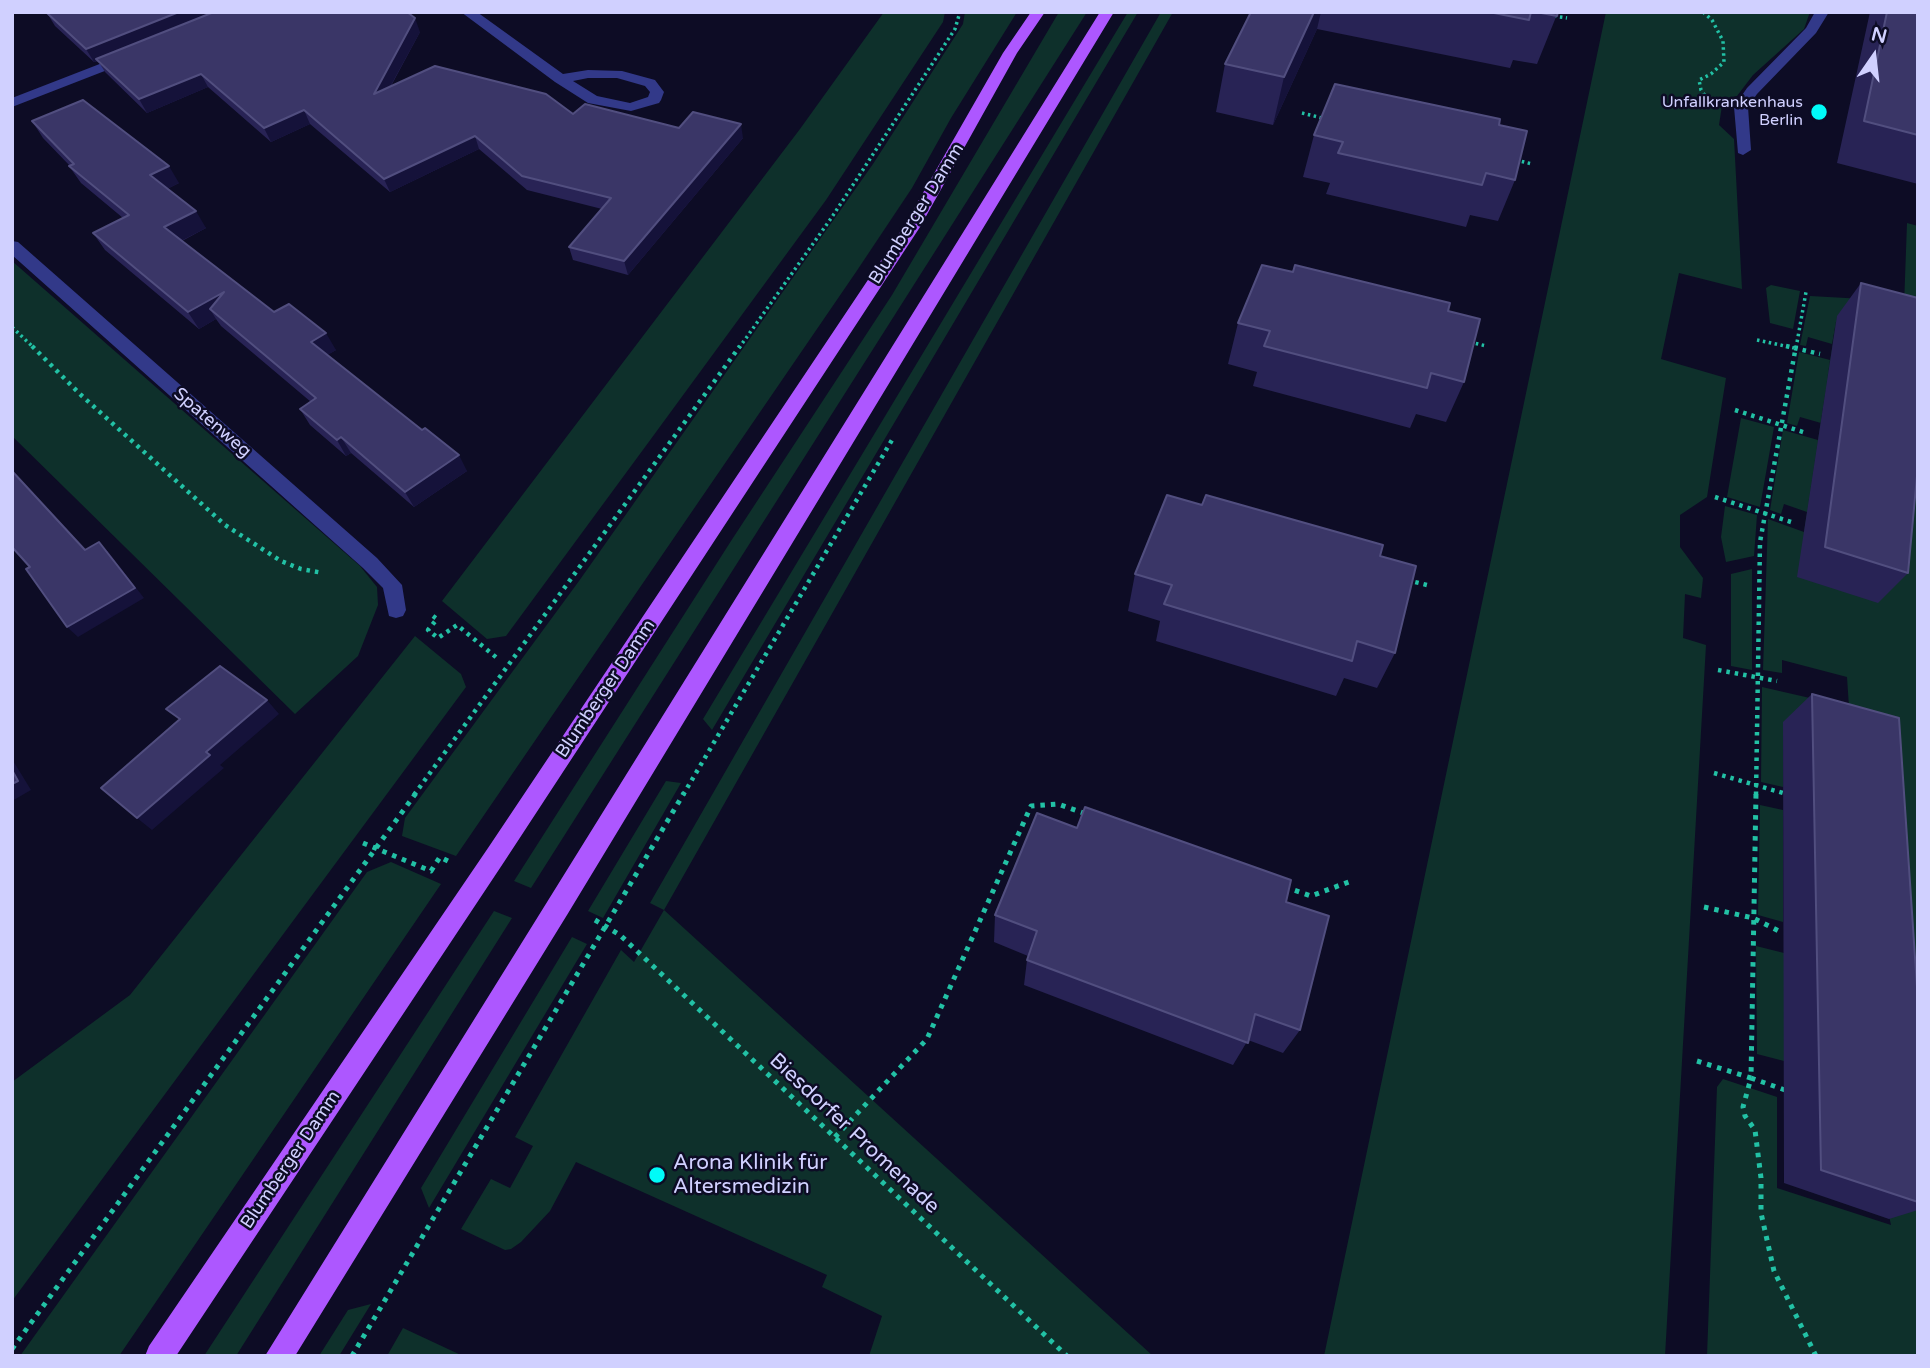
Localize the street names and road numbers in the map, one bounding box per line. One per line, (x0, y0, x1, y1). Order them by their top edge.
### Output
street label: Blumberger Damm (865, 140, 969, 288)
street label: Spatenweg (169, 383, 255, 463)
street label: Blumberger Damm (552, 616, 660, 762)
street label: Biesdorfer Promenade (764, 1048, 944, 1220)
street label: Blumberger Damm (237, 1087, 345, 1233)

